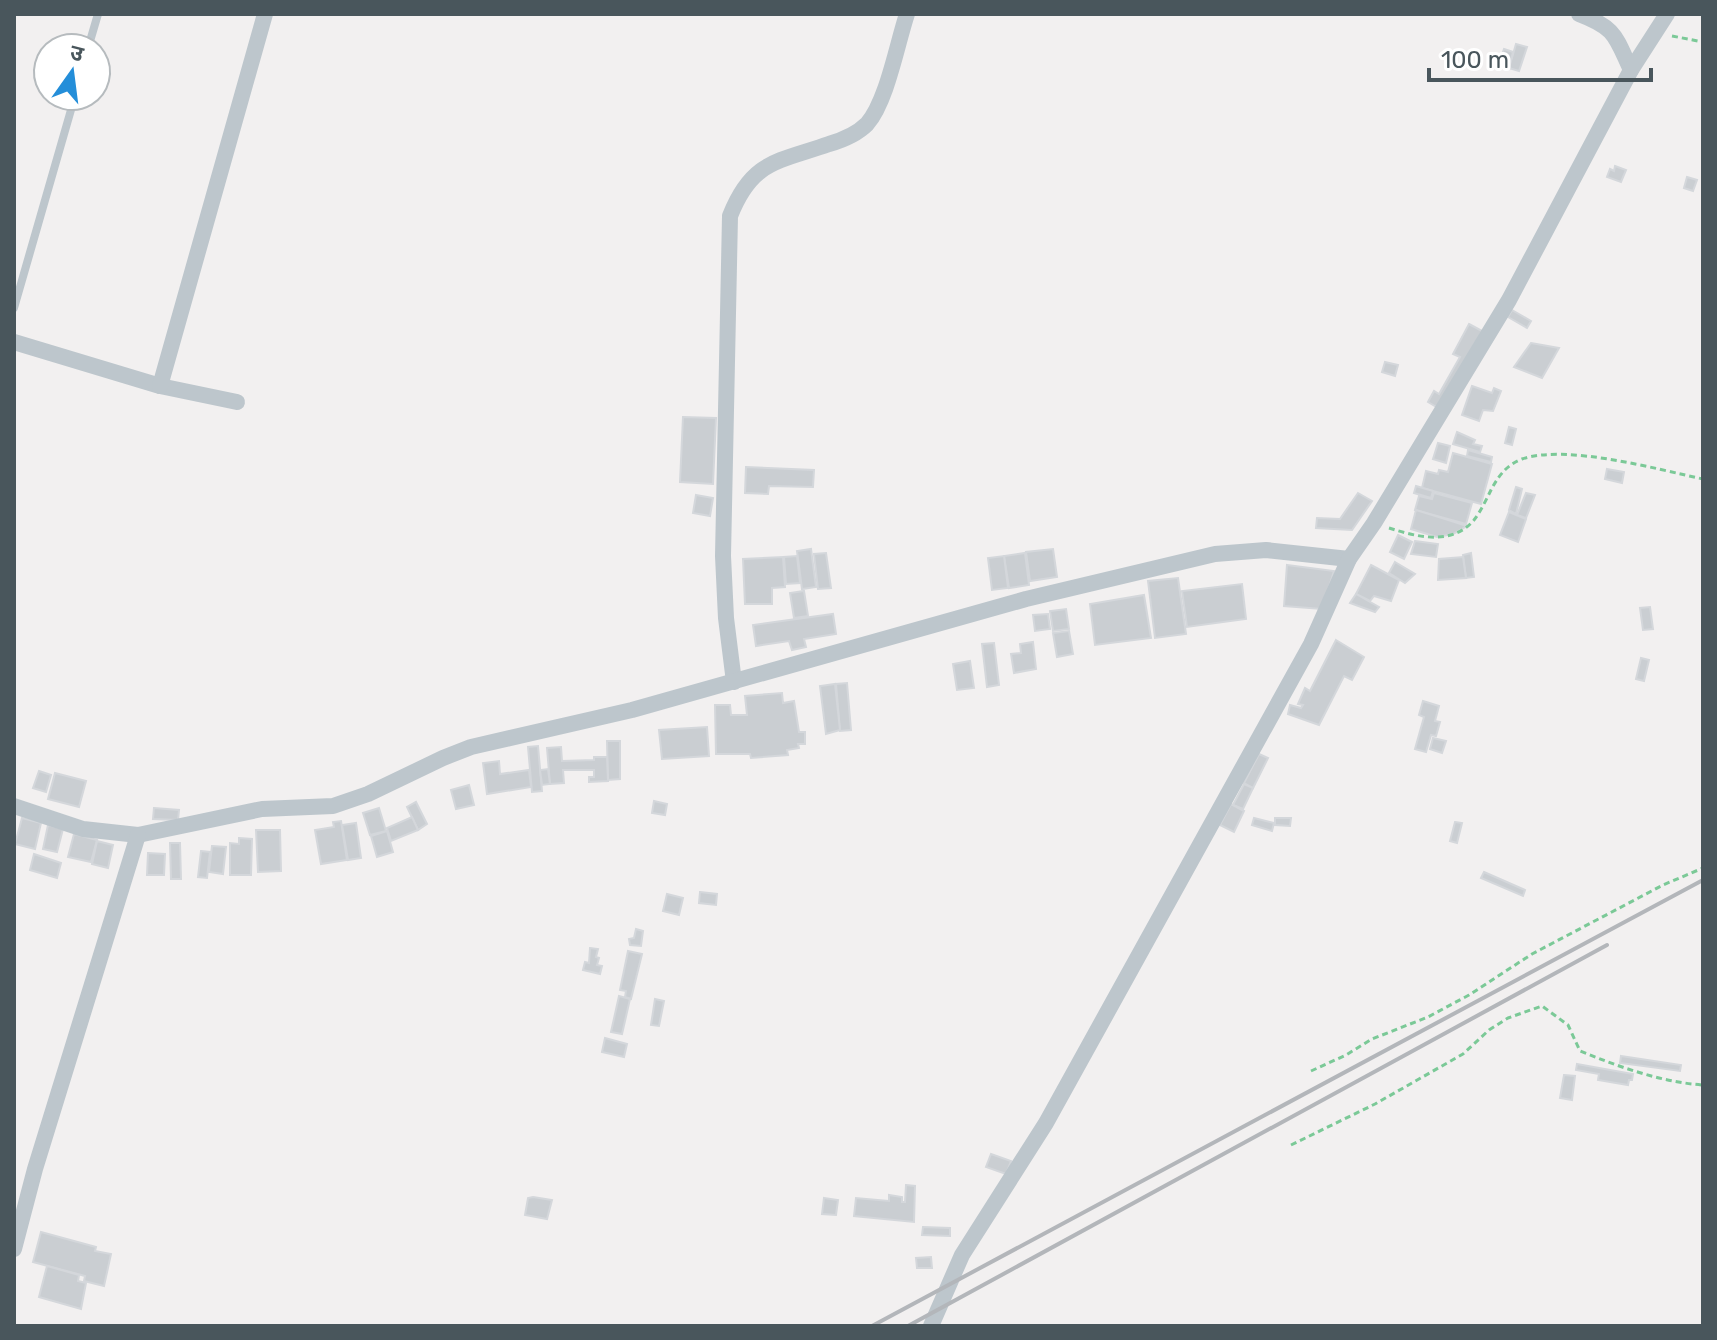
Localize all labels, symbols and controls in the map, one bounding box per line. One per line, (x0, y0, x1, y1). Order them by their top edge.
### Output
north arrow (32, 32, 112, 112)
scale bar (1429, 32, 1651, 82)
text: उ (67, 38, 87, 68)
text: 100 m (1441, 46, 1509, 74)

